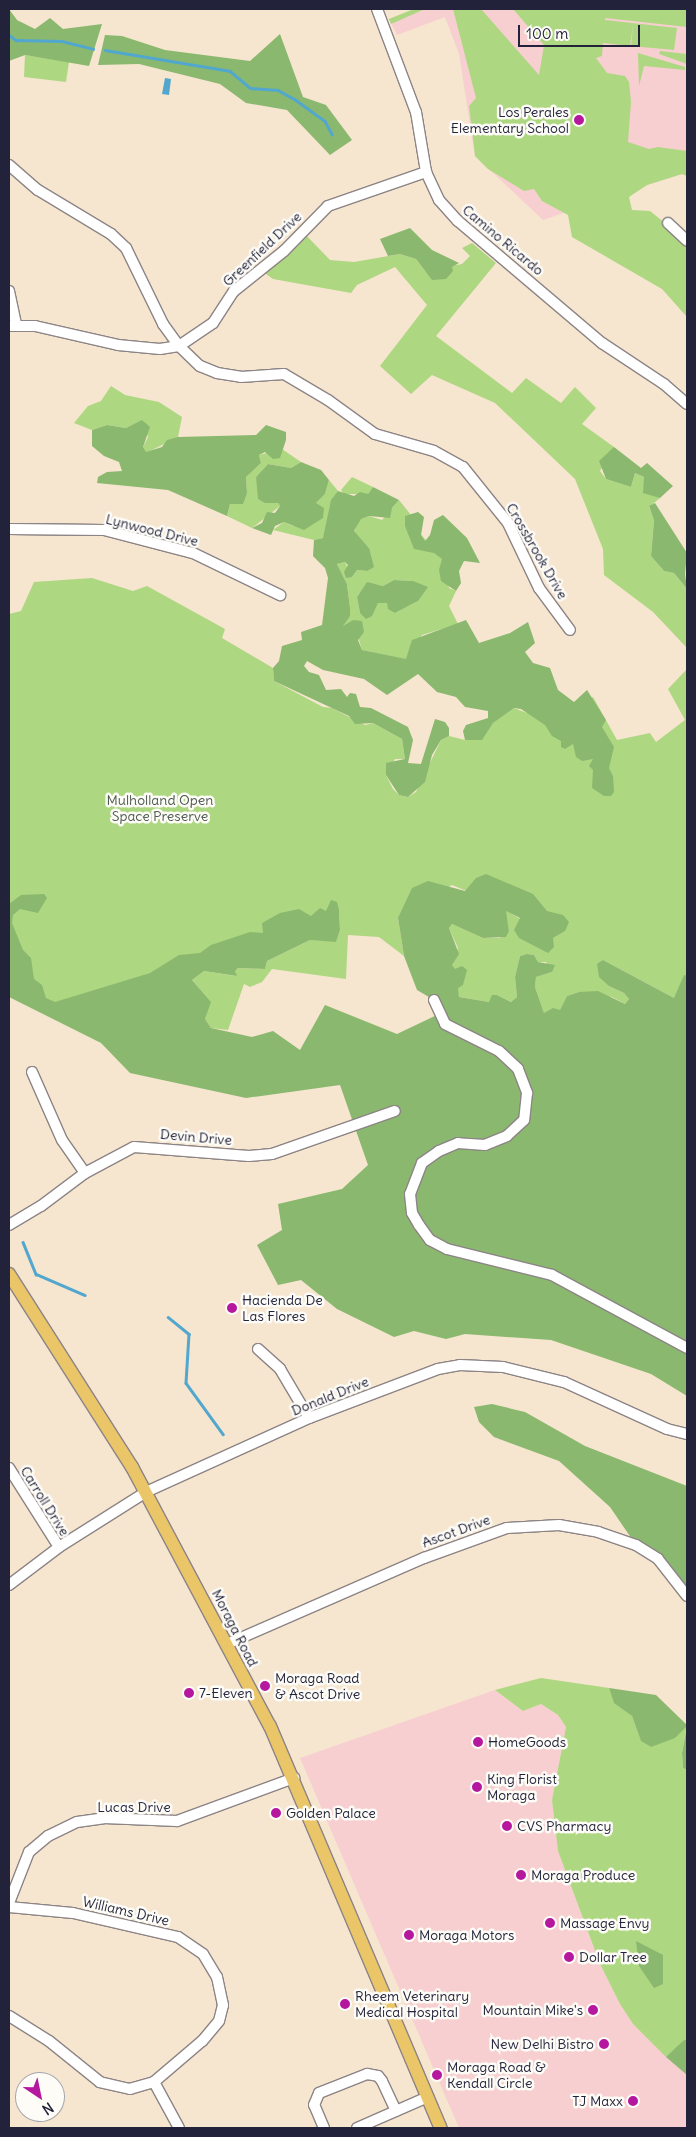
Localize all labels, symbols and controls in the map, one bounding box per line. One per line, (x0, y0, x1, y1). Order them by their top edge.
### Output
scale bar (521, 15, 644, 47)
text: 100 m (526, 24, 568, 43)
place label: Los Perales Elementary School (451, 104, 569, 136)
marker: Los Perales Elementary School (573, 114, 585, 126)
street label: Camino Ricardo (459, 201, 547, 279)
street label: Greenfield Drive (219, 208, 305, 290)
street label: Crossbrook Drive (503, 500, 571, 602)
street label: Lynwood Drive (104, 510, 200, 550)
park label: Mulholland Open Space Preserve (107, 792, 213, 824)
street label: Devin Drive (159, 1125, 233, 1149)
place label: Hacienda De Las Flores (242, 1292, 323, 1324)
marker: Hacienda De Las Flores (226, 1302, 238, 1314)
street label: Donald Drive (289, 1373, 371, 1419)
street label: Carroll Drive (17, 1463, 73, 1539)
street label: Ascot Drive (420, 1511, 492, 1551)
street label: Moraga Road (208, 1587, 262, 1669)
place label: Moraga Road & Ascot Drive (275, 1670, 360, 1702)
marker: Moraga Road & Ascot Drive (259, 1680, 271, 1692)
place label: 7-Eleven (199, 1685, 253, 1701)
marker: 7-Eleven (183, 1687, 195, 1699)
place label: HomeGoods (488, 1734, 566, 1750)
marker: HomeGoods (472, 1736, 484, 1748)
place label: King Florist Moraga (487, 1771, 557, 1804)
marker: King Florist Moraga (471, 1781, 483, 1793)
street label: Lucas Drive (97, 1799, 171, 1815)
place label: Golden Palace (286, 1805, 376, 1821)
marker: Golden Palace (270, 1807, 282, 1819)
place label: CVS Pharmacy (517, 1818, 612, 1834)
marker: CVS Pharmacy (501, 1820, 513, 1832)
place label: Moraga Produce (531, 1867, 635, 1883)
marker: Moraga Produce (515, 1869, 527, 1881)
street label: Williams Drive (81, 1893, 171, 1929)
place label: Massage Envy (560, 1915, 650, 1931)
marker: Massage Envy (544, 1917, 556, 1929)
place label: Moraga Motors (419, 1927, 514, 1943)
marker: Moraga Motors (403, 1929, 415, 1941)
place label: Dollar Tree (579, 1949, 647, 1965)
marker: Dollar Tree (563, 1951, 575, 1963)
place label: Rheem Veterinary Medical Hospital (355, 1988, 469, 2020)
marker: Rheem Veterinary Medical Hospital (339, 1998, 351, 2010)
place label: Mountain Mike's (482, 2002, 583, 2018)
marker: Mountain Mike's (587, 2004, 599, 2016)
place label: New Delhi Bistro (491, 2036, 594, 2052)
marker: New Delhi Bistro (598, 2038, 610, 2050)
place label: Moraga Road & Kendall Circle (447, 2059, 546, 2092)
marker: Moraga Road & Kendall Circle (431, 2069, 443, 2081)
north arrow (15, 2072, 65, 2122)
place label: TJ Maxx (572, 2093, 623, 2109)
marker: TJ Maxx (627, 2095, 639, 2107)
text: N (39, 2098, 57, 2119)

